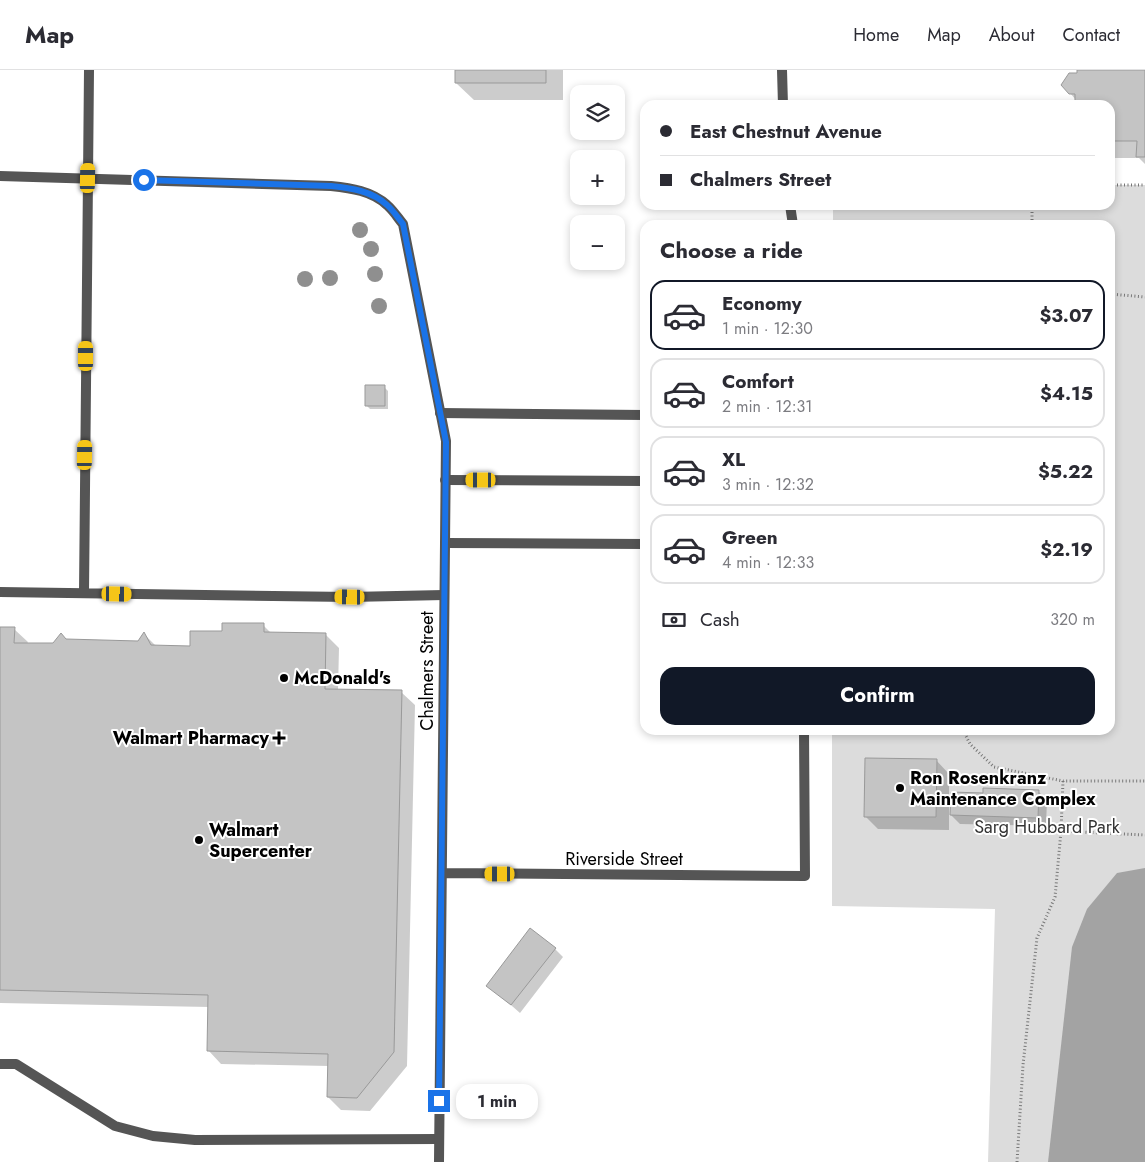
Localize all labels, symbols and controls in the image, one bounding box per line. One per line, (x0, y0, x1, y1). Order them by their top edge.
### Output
text: Map (25, 17, 74, 52)
text: Home (853, 22, 899, 48)
text: Map (927, 22, 961, 48)
text: About (989, 22, 1034, 48)
text: Contact (1062, 22, 1120, 48)
map controls (570, 85, 625, 270)
button: layers (570, 85, 625, 140)
text: East Chestnut Avenue (690, 118, 882, 145)
button: + (570, 150, 625, 205)
car (80, 163, 95, 193)
text: Chalmers Street (690, 166, 831, 193)
route start (133, 169, 155, 191)
button: − (570, 215, 625, 270)
text: Choose a ride (660, 234, 803, 266)
text: Economy (722, 290, 802, 317)
icon: car (662, 293, 707, 338)
text: $3.07 (1040, 302, 1093, 329)
text: 1 min · 12:30 (722, 317, 813, 340)
car (78, 341, 93, 371)
text: Comfort (722, 368, 794, 395)
icon: car (662, 371, 707, 416)
text: $4.15 (1040, 380, 1093, 407)
text: 2 min · 12:31 (722, 395, 812, 418)
car (77, 440, 92, 470)
text: XL (722, 446, 745, 473)
icon: car (662, 449, 707, 494)
text: $5.22 (1038, 458, 1093, 485)
car (466, 473, 496, 488)
text: 3 min · 12:32 (722, 473, 814, 496)
text: Green (722, 524, 778, 551)
icon: car (662, 527, 707, 572)
text: $2.19 (1040, 536, 1093, 563)
text: 4 min · 12:33 (722, 551, 814, 574)
car (101, 586, 132, 602)
car (334, 589, 365, 605)
icon: cash (660, 606, 688, 634)
text: Cash (700, 606, 740, 633)
text: 320 m (1050, 608, 1095, 631)
street label: Chalmers Street (414, 610, 440, 731)
place label: McDonald's (294, 665, 391, 691)
button: Confirm (660, 667, 1095, 725)
marker: McDonald's (278, 672, 290, 684)
place label: Walmart Pharmacy (113, 725, 270, 751)
marker: Walmart Pharmacy (273, 732, 285, 744)
place label: Ron Rosenkranz Maintenance Complex (910, 765, 1096, 812)
marker: Ron Rosenkranz Maintenance Complex (894, 782, 906, 794)
park label: Sarg Hubbard Park (974, 814, 1120, 840)
place label: Walmart Supercenter (209, 817, 313, 864)
marker: Walmart Supercenter (193, 834, 205, 846)
street label: Riverside Street (565, 846, 684, 872)
car (485, 867, 515, 882)
callout: 1 min (456, 1084, 539, 1118)
route end (428, 1090, 450, 1112)
text: 1 min (477, 1090, 517, 1113)

